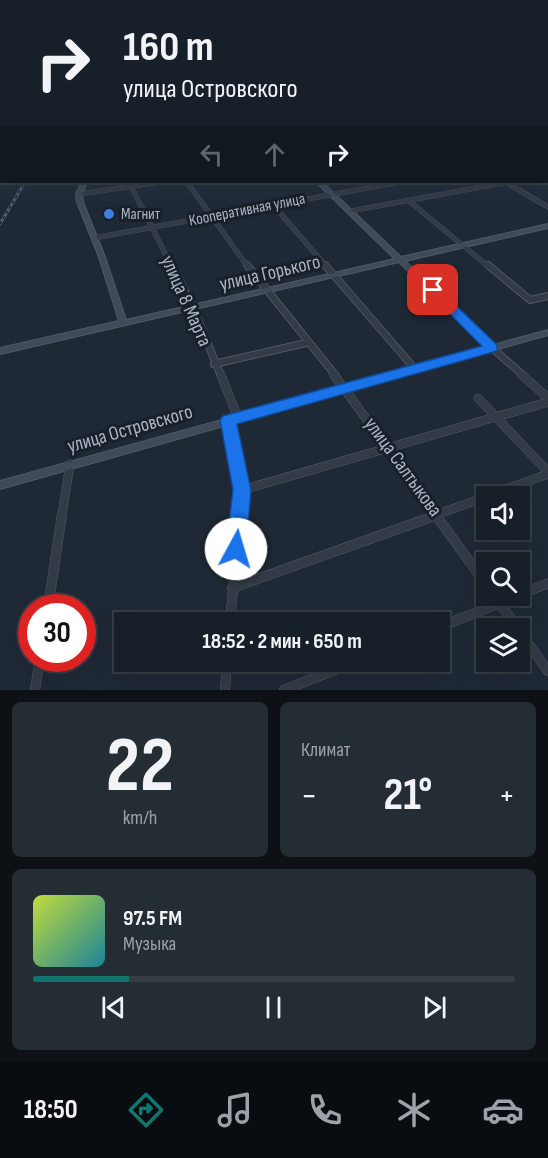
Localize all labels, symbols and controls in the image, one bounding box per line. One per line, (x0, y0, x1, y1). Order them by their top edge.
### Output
text: 160 m (123, 22, 214, 73)
icon: right (24, 24, 102, 102)
text: улица Островского (123, 73, 298, 105)
icon: left (195, 138, 228, 171)
icon: ahead (258, 138, 291, 171)
icon: right (321, 138, 354, 171)
street label: Кооперативная улица (187, 189, 307, 231)
place label: Магнит (121, 205, 161, 224)
marker: Магнит (102, 207, 116, 221)
street label: улица Горького (217, 250, 323, 296)
street label: улица 8 Марта (155, 252, 217, 350)
pin (407, 264, 458, 315)
icon: arrive (416, 273, 449, 306)
street label: улица Островского (64, 400, 196, 458)
street label: улица Салтыкова (359, 413, 447, 521)
map controls (476, 486, 530, 672)
button: sound (476, 486, 530, 540)
position arrow (204, 517, 268, 581)
button: search (476, 552, 530, 606)
speed limit sign: 30 (18, 594, 96, 672)
button: layers (476, 618, 530, 672)
text: 18:52 · 2 мин · 650 m (202, 628, 362, 655)
text: 22 (106, 720, 174, 813)
text: Климат (301, 738, 351, 762)
text: 21° (384, 768, 432, 823)
text: − (301, 776, 317, 816)
text: + (499, 776, 515, 816)
text: km/h (123, 806, 157, 830)
text: 97.5 FM (123, 905, 182, 932)
text: Музыка (123, 932, 176, 956)
icon: previous (97, 991, 130, 1024)
icon: pause (257, 991, 290, 1024)
icon: next (418, 991, 451, 1024)
icon: directions (125, 1089, 167, 1131)
icon: music (214, 1089, 256, 1131)
icon: phone (304, 1089, 346, 1131)
icon: climate (393, 1089, 435, 1131)
icon: car (482, 1089, 524, 1131)
text: 18:50 (24, 1094, 78, 1126)

